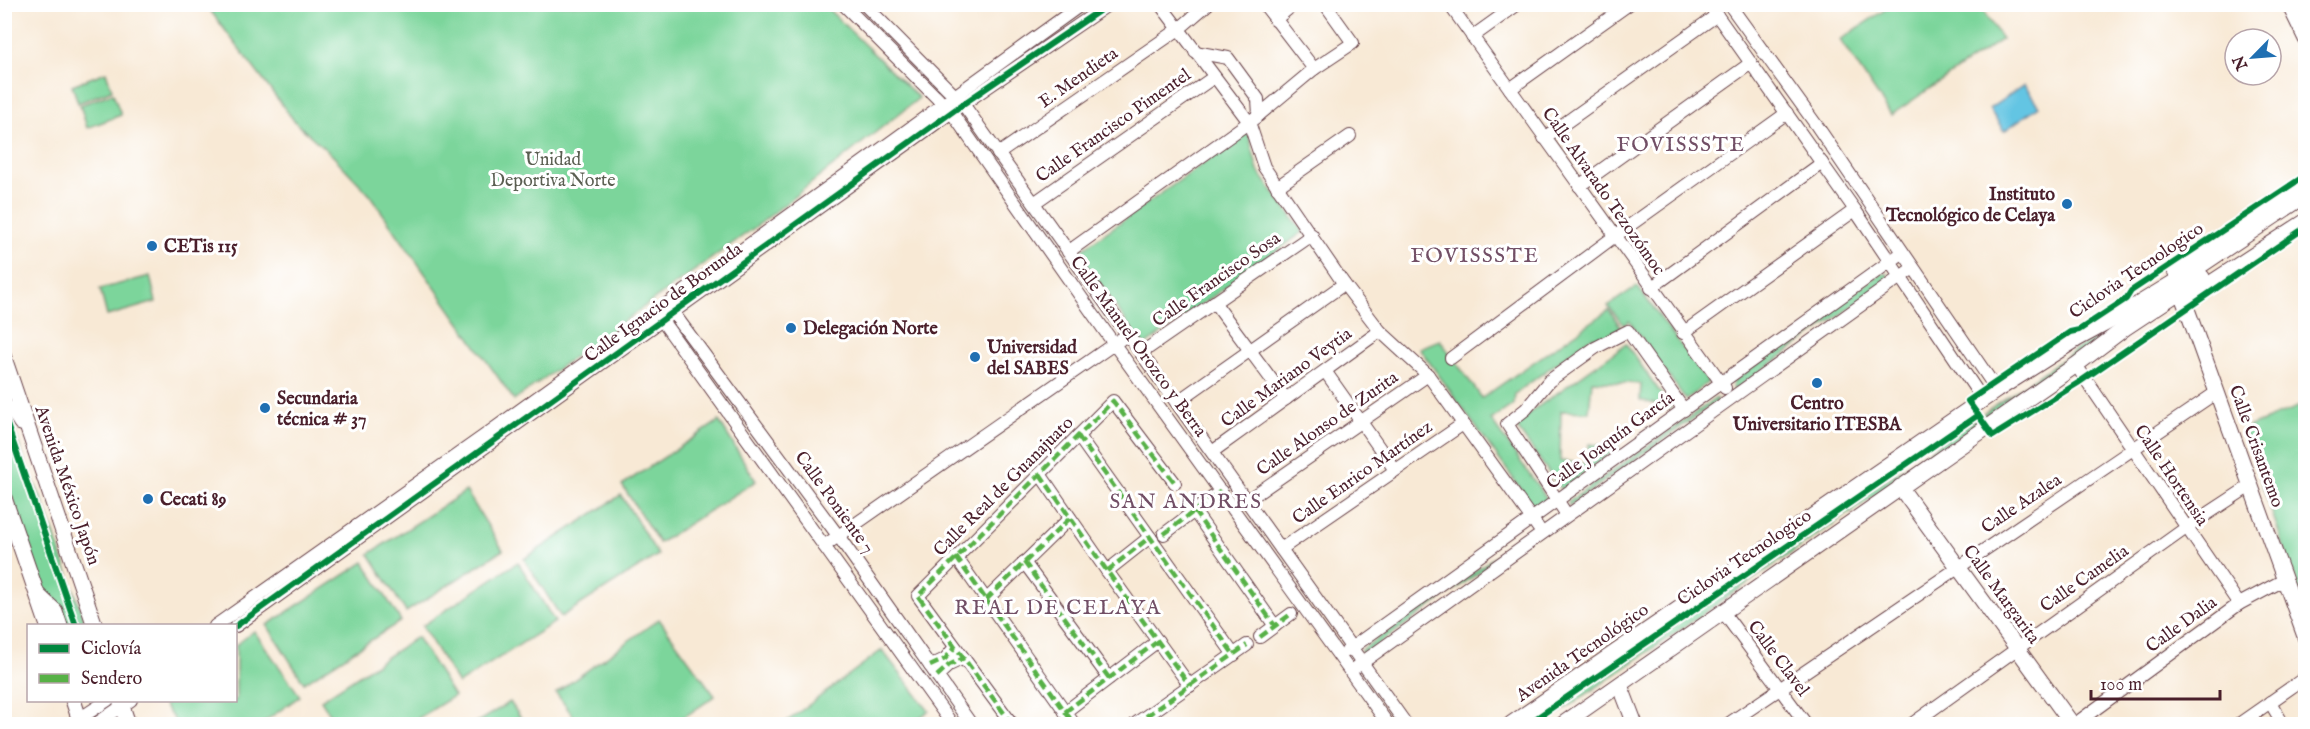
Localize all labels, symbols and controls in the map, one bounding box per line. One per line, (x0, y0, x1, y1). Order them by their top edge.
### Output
north arrow (2223, 27, 2283, 87)
street label: E. Mendieta (1035, 42, 1123, 114)
text: N (2229, 52, 2254, 74)
street label: Calle Francisco Pimentel (1032, 64, 1196, 188)
street label: Calle Alvarado Tezozómoc (1536, 103, 1670, 281)
district label: FOVISSSTE (1617, 132, 1745, 159)
park label: Unidad Deportiva Norte (490, 149, 616, 193)
place label: Instituto Tecnológico de Celaya (1885, 184, 2056, 228)
marker: Instituto Tecnológico de Celaya (2060, 197, 2074, 211)
street label: Ciclovia Tecnologico (2065, 218, 2209, 325)
street label: Calle Francisco Sosa (1148, 227, 1285, 333)
place label: CETis 115 (164, 236, 238, 259)
street label: Calle Ignacio de Borunda (580, 238, 748, 368)
marker: CETis 115 (145, 239, 159, 253)
district label: FOVISSSTE (1411, 243, 1539, 270)
street label: Calle Manuel Orozco y Berra (1064, 252, 1211, 442)
place label: Delegación Norte (803, 318, 938, 341)
marker: Delegación Norte (784, 321, 798, 335)
street label: Calle Mariano Veytia (1217, 323, 1357, 434)
place label: Universidad del SABES (986, 337, 1077, 381)
marker: Universidad del SABES (968, 350, 982, 364)
street label: Calle Alonso de Zurita (1253, 367, 1403, 482)
marker: Centro Universitario ITESBA (1810, 376, 1824, 390)
street label: Calle Crisantemo (2223, 382, 2288, 511)
street label: Calle Joaquín García (1542, 387, 1680, 495)
place label: Secundaria técnica # 37 (276, 388, 366, 432)
place label: Centro Universitario ITESBA (1732, 393, 1902, 437)
marker: Secundaria técnica # 37 (258, 401, 272, 415)
street label: Avenida México Japón (28, 402, 105, 569)
street label: Calle Real de Guanajuato (929, 412, 1079, 562)
street label: Calle Enrico Martínez (1288, 416, 1437, 530)
street label: Calle Hortensia (2129, 421, 2213, 531)
street label: Calle Poniente 7 (789, 447, 879, 559)
street label: Calle Azalea (1977, 469, 2066, 539)
place label: Cecati 89 (160, 489, 227, 512)
district label: SAN ANDRES (1110, 489, 1262, 516)
marker: Cecati 89 (141, 492, 155, 506)
street label: Ciclovia Tecnologico (1673, 505, 1817, 612)
street label: Calle Camelia (2036, 540, 2134, 618)
street label: Calle Margarita (1957, 541, 2045, 649)
street label: Calle Dalia (2142, 592, 2222, 659)
district label: REAL DE CELAYA (954, 595, 1162, 622)
street label: Avenida Tecnológico (1511, 599, 1654, 708)
street label: Calle Clavel (1742, 616, 1814, 701)
legend (27, 624, 237, 702)
text: Ciclovía (81, 638, 141, 661)
scale bar (2091, 663, 2220, 701)
text: Sendero (81, 668, 143, 691)
text: 100 m (2100, 674, 2142, 697)

